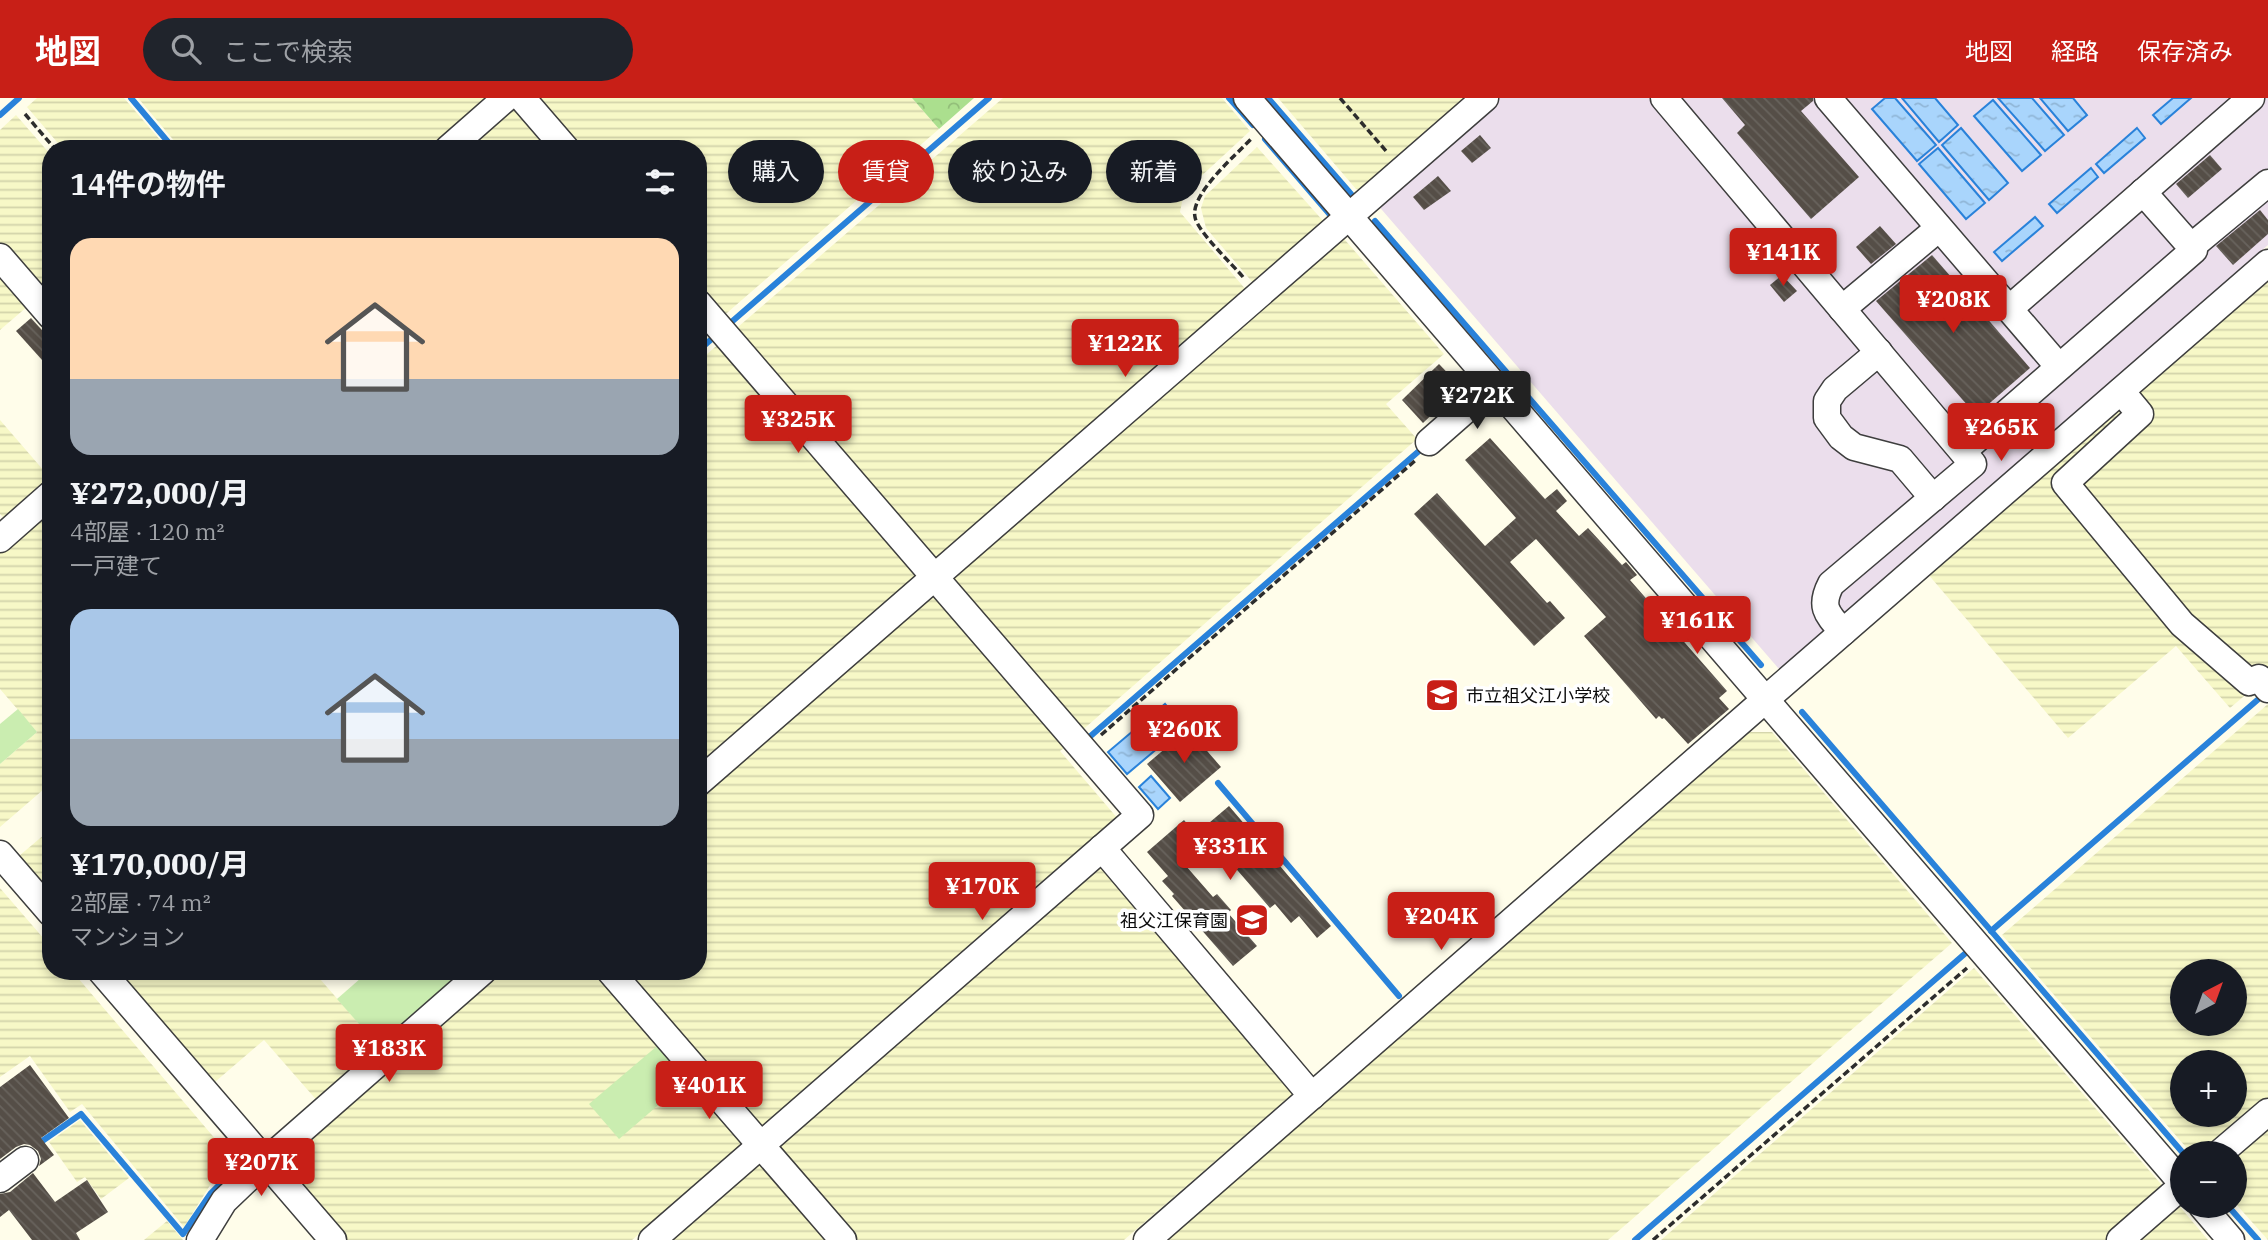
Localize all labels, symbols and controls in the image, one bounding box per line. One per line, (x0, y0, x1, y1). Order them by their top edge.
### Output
search box (143, 18, 633, 81)
text: 地図 (35, 29, 101, 72)
icon: search (167, 30, 205, 68)
text: ここで検索 (223, 34, 353, 68)
text: 地図 (1965, 35, 2013, 67)
text: 経路 (2051, 35, 2099, 67)
text: 保存済み (2137, 35, 2233, 67)
chip: 購入 (728, 140, 824, 203)
chip: 賃貸 (838, 140, 934, 203)
chip: 絞り込み (948, 140, 1092, 203)
chip: 新着 (1106, 140, 1202, 203)
icon: filters (641, 163, 679, 201)
text: 14件の物件 (70, 164, 226, 203)
pin: ¥141K (1734, 228, 1832, 288)
text: ¥141K (1746, 236, 1820, 266)
pin: ¥208K (1904, 275, 2002, 335)
text: ¥208K (1916, 283, 1990, 313)
icon: home (312, 284, 438, 410)
pin: ¥122K (1076, 320, 1174, 379)
text: ¥122K (1088, 327, 1162, 357)
pin: ¥272K (1428, 372, 1526, 431)
text: ¥272K (1440, 379, 1514, 409)
pin: ¥325K (749, 396, 847, 455)
text: ¥325K (761, 403, 835, 433)
pin: ¥265K (1952, 404, 2050, 463)
text: ¥265K (1964, 411, 2038, 441)
text: ¥272,000/月 (70, 473, 250, 512)
text: 4部屋 · 120 m² (70, 516, 225, 546)
text: 一戸建て (70, 550, 162, 580)
pin: ¥161K (1648, 596, 1746, 656)
text: ¥161K (1660, 604, 1734, 634)
icon: home (312, 655, 438, 781)
school or university icon: 市立祖父江小学校 (1423, 676, 1461, 714)
place label: 市立祖父江小学校 (1466, 684, 1610, 707)
pin: ¥260K (1135, 706, 1233, 765)
text: ¥260K (1147, 713, 1221, 743)
pin: ¥331K (1181, 822, 1279, 882)
text: ¥331K (1193, 830, 1267, 860)
text: ¥170,000/月 (70, 844, 250, 883)
pin: ¥170K (933, 862, 1031, 922)
text: ¥170K (945, 870, 1019, 900)
text: 2部屋 · 74 m² (70, 887, 211, 917)
pin: ¥204K (1392, 892, 1490, 952)
text: ¥204K (1404, 900, 1478, 930)
school or university icon: 祖父江保育園 (1233, 901, 1271, 939)
place label: 祖父江保育園 (1120, 909, 1228, 932)
text: マンション (70, 921, 185, 951)
north arrow (2170, 959, 2247, 1036)
map controls (2170, 959, 2247, 1218)
pin: ¥183K (340, 1024, 438, 1084)
text: ¥183K (352, 1032, 426, 1062)
button: + (2170, 1050, 2247, 1127)
pin: ¥401K (660, 1062, 758, 1121)
text: ¥401K (672, 1069, 746, 1099)
pin: ¥207K (212, 1138, 310, 1198)
button: − (2170, 1141, 2247, 1218)
text: ¥207K (224, 1146, 298, 1176)

